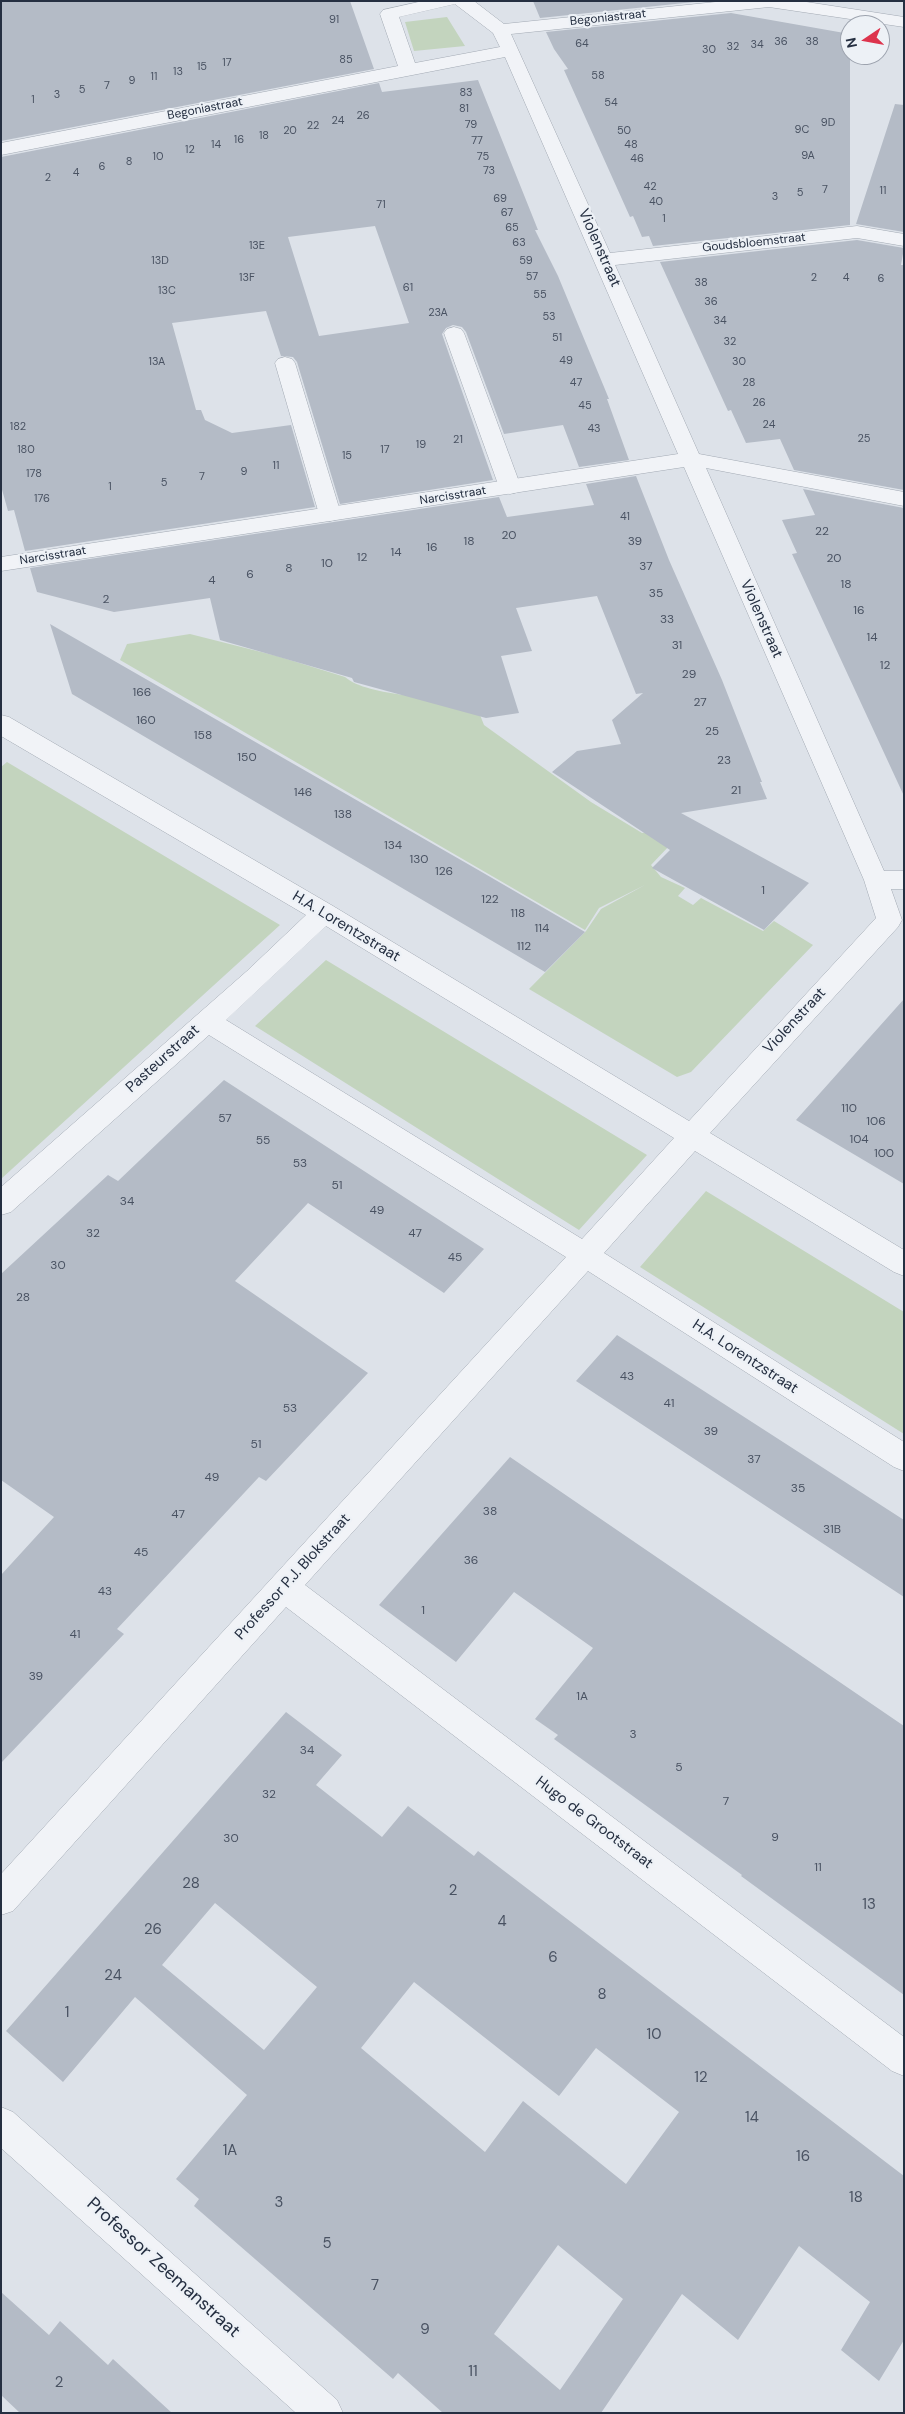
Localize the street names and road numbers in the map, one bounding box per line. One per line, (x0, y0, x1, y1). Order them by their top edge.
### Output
street label: Begoniastraat (569, 7, 647, 29)
street label: Begoniastraat (166, 95, 244, 123)
street label: Violenstraat (574, 206, 624, 290)
street label: Goudsbloemstraat (702, 230, 806, 256)
street label: Narcisstraat (419, 484, 487, 508)
street label: Narcisstraat (19, 544, 87, 568)
street label: Violenstraat (736, 577, 786, 661)
street label: H.A. Lorentzstraat (289, 888, 403, 966)
street label: Violenstraat (760, 984, 830, 1058)
street label: Pasteurstraat (123, 1021, 203, 1097)
street label: H.A. Lorentzstraat (689, 1316, 801, 1398)
street label: Professor P.J. Blokstraat (232, 1510, 354, 1644)
street label: Hugo de Grootstraat (532, 1773, 656, 1873)
street label: Professor Zeemanstraat (82, 2193, 244, 2343)

